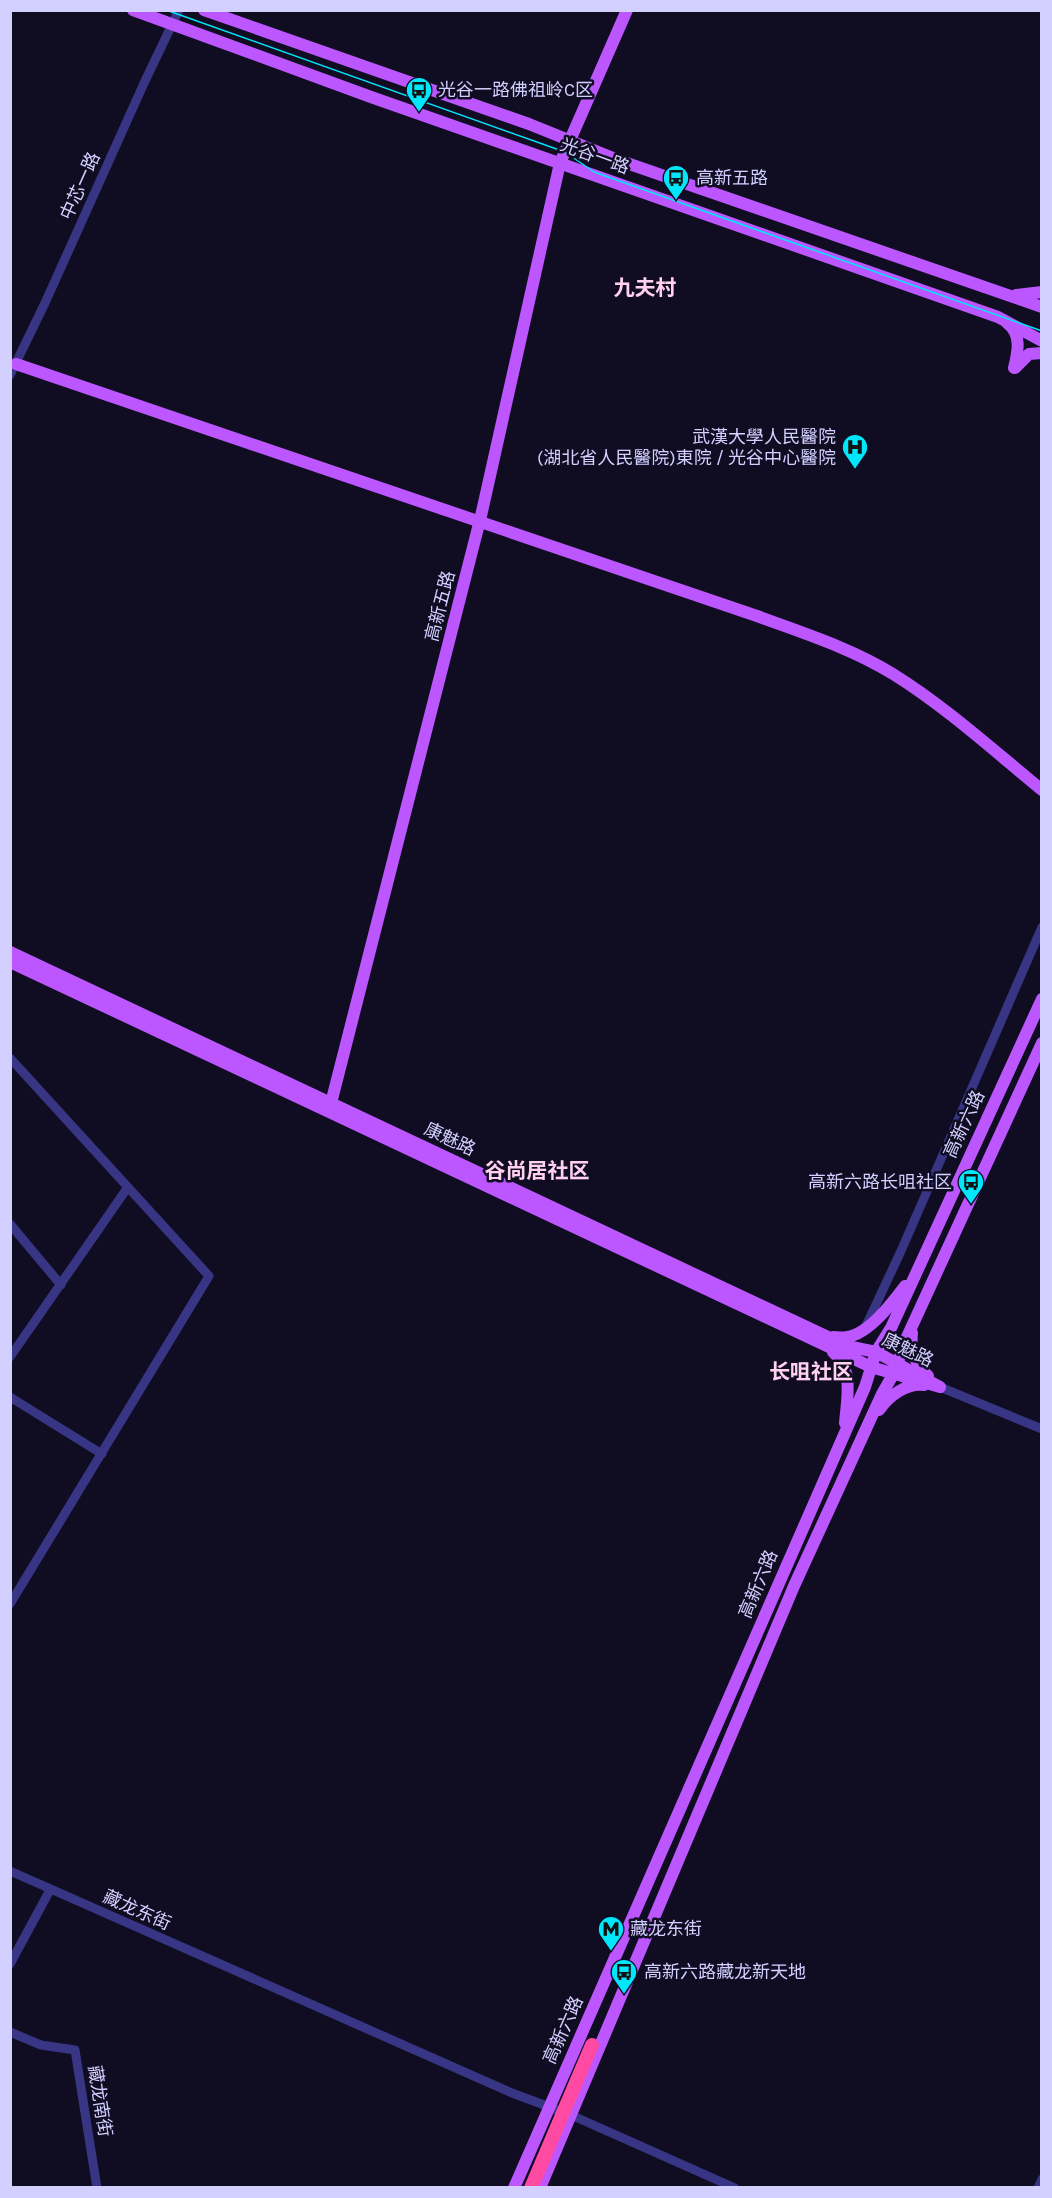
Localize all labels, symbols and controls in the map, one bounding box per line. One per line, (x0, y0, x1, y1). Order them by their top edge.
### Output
bus stop icon: 光谷一路佛祖岭C区 (404, 75, 434, 113)
place label: 光谷一路佛祖岭C区 (438, 79, 593, 101)
street label: 光谷一路 (557, 133, 633, 179)
street label: 中芯一路 (55, 149, 105, 223)
bus stop icon: 高新五路 (661, 163, 691, 201)
place label: 高新五路 (696, 167, 768, 189)
district label: 九夫村 (614, 276, 677, 300)
place label: 武漢大學人民醫院 (湖北省人民醫院)東院 / 光谷中心醫院 (537, 426, 836, 469)
hospital icon: 武漢大學人民醫院 (湖北省人民醫院)東院 / 光谷中心醫院 (840, 432, 870, 470)
street label: 高新五路 (421, 568, 459, 644)
street label: 高新六路 (939, 1087, 989, 1161)
street label: 康魅路 (421, 1118, 479, 1160)
district label: 谷尚居社区 (485, 1159, 590, 1183)
bus stop icon: 高新六路长咀社区 (956, 1167, 986, 1205)
place label: 高新六路长咀社区 (808, 1171, 952, 1193)
street label: 康魅路 (879, 1328, 937, 1372)
district label: 长咀社区 (769, 1360, 853, 1384)
street label: 高新六路 (734, 1547, 782, 1621)
street label: 藏龙东街 (100, 1885, 174, 1935)
metro station icon: 藏龙东街 (596, 1914, 626, 1952)
place label: 藏龙东街 (630, 1918, 702, 1940)
bus stop icon: 高新六路藏龙新天地 (609, 1957, 639, 1995)
place label: 高新六路藏龙新天地 (644, 1961, 806, 1983)
street label: 高新六路 (538, 1993, 588, 2067)
street label: 藏龙南街 (84, 2064, 116, 2138)

